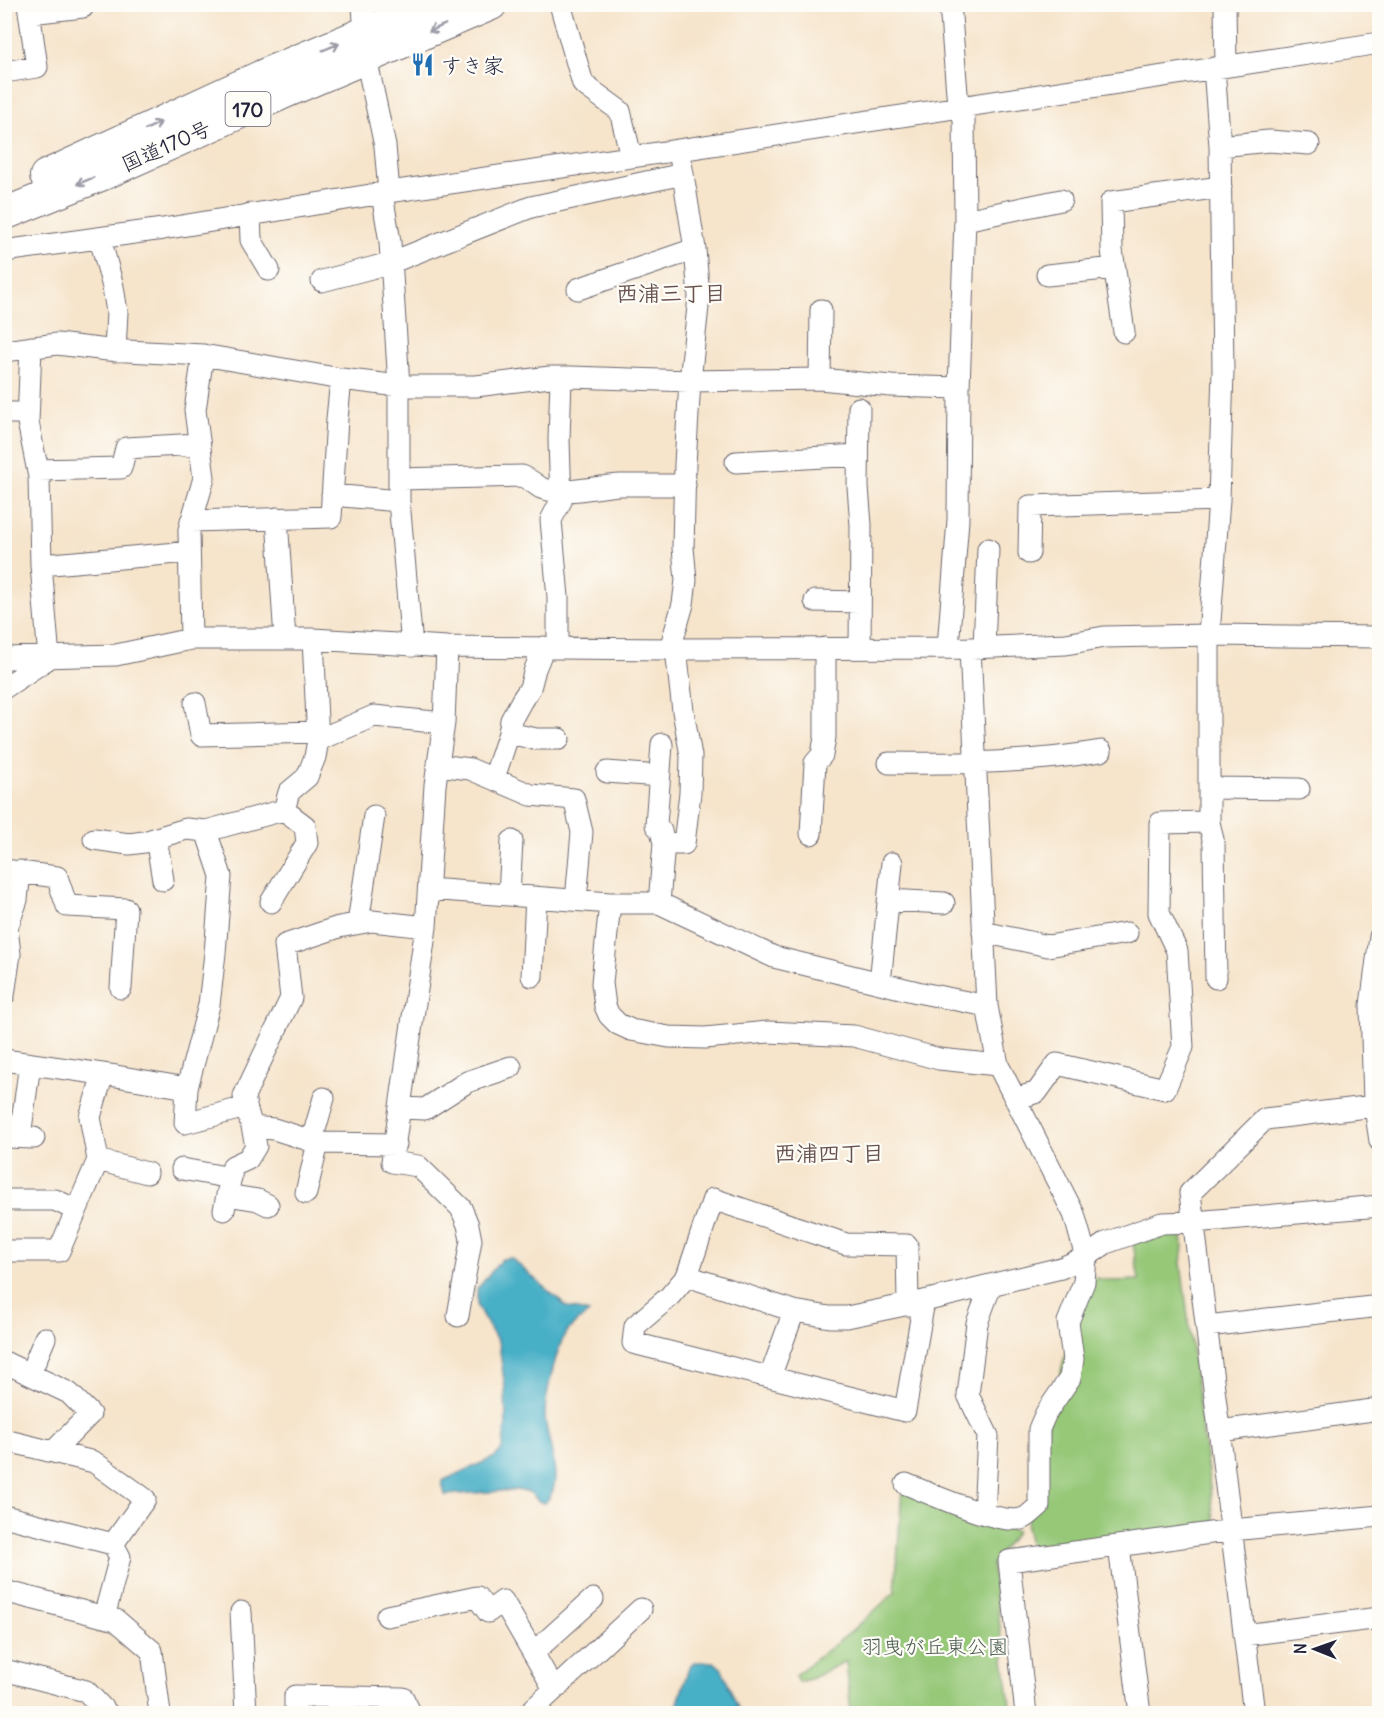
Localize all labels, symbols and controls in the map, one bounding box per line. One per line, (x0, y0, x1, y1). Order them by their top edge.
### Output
one-way arrow (429, 23, 447, 34)
one-way arrow (321, 41, 340, 52)
restaurant icon: すき家 (410, 52, 436, 78)
place label: すき家 (441, 52, 504, 79)
road number: 170 (226, 92, 270, 126)
street label: 国道170号 (117, 114, 215, 178)
one-way arrow (144, 120, 162, 132)
one-way arrow (77, 177, 95, 188)
district label: 西浦三丁目 (616, 279, 726, 307)
district label: 西浦四丁目 (774, 1139, 884, 1167)
north arrow (1285, 1619, 1345, 1679)
park label: 羽曳が丘東公園 (862, 1633, 1009, 1660)
text: N (1290, 1643, 1310, 1654)

